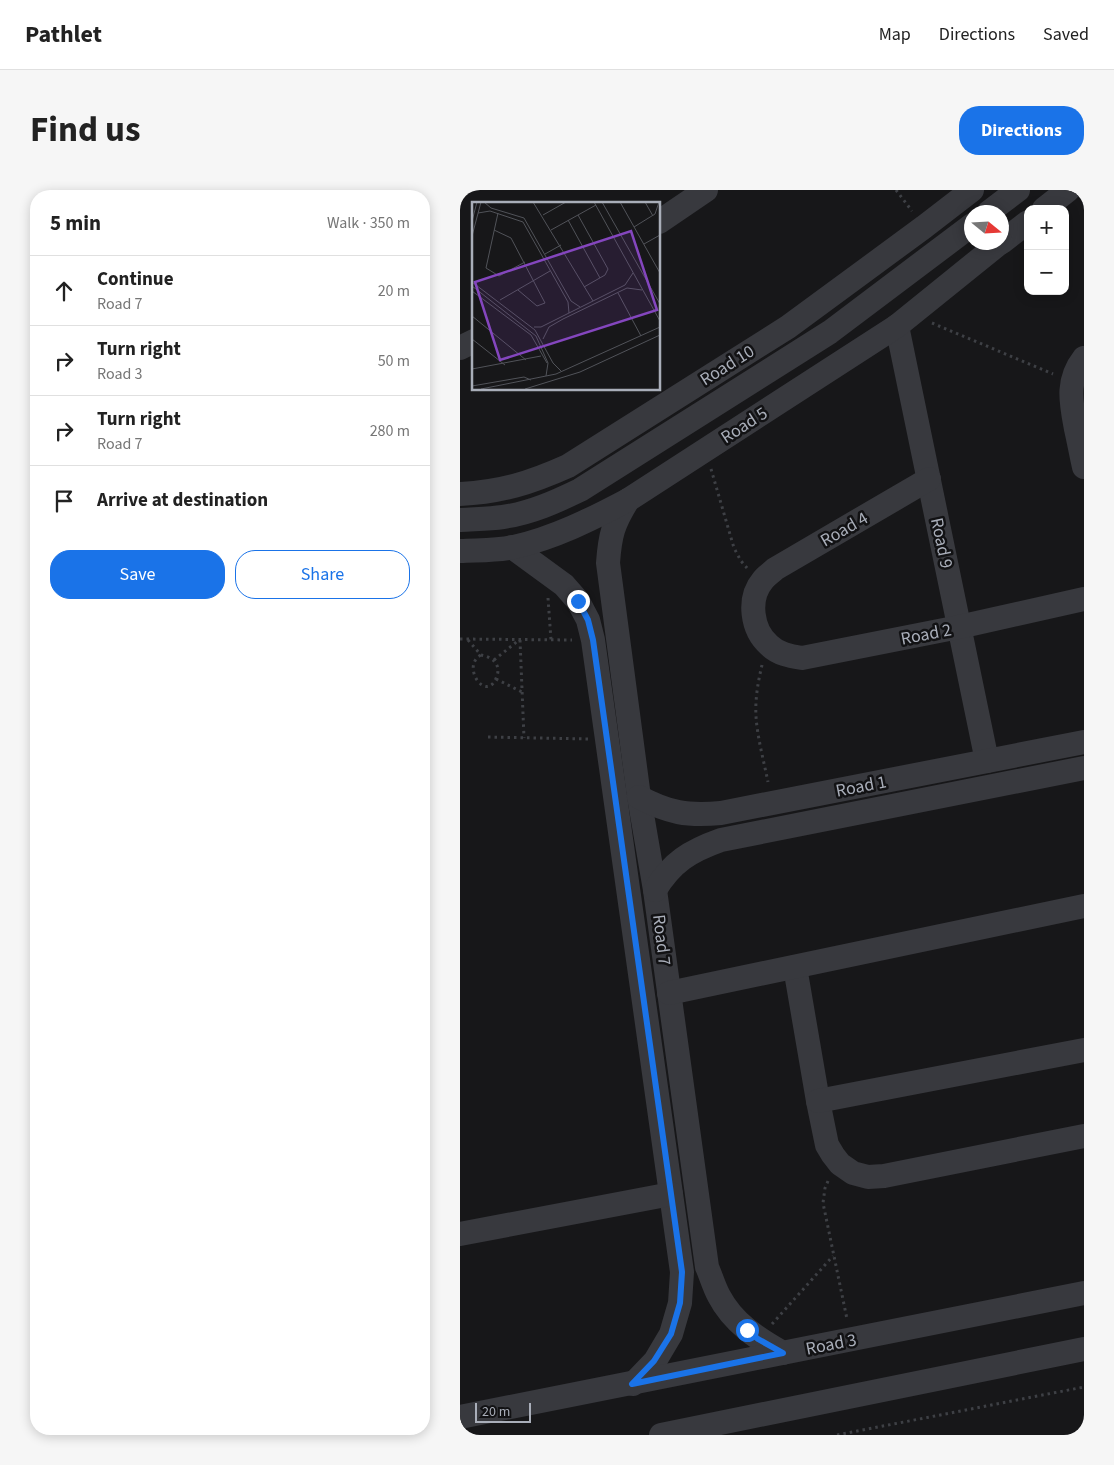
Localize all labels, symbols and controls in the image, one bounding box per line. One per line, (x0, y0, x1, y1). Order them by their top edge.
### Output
text: Pathlet (25, 17, 102, 52)
text: Map (879, 22, 911, 47)
text: Directions (939, 22, 1015, 47)
text: Saved (1043, 22, 1089, 47)
text: Find us (30, 105, 140, 155)
button: Directions (959, 106, 1084, 155)
inset map (472, 202, 660, 390)
north arrow (964, 205, 1009, 250)
map controls (1024, 205, 1069, 295)
button: + (1024, 205, 1069, 250)
text: 5 min (50, 208, 101, 238)
text: Walk · 350 m (327, 212, 410, 234)
button: − (1024, 250, 1069, 295)
text: Continue (97, 266, 174, 293)
icon: ahead (50, 277, 78, 305)
text: 20 m (378, 280, 410, 302)
text: Road 7 (97, 293, 143, 315)
text: Turn right (97, 336, 181, 363)
street label: Road 10 (695, 339, 759, 392)
icon: right (50, 347, 78, 375)
text: 50 m (378, 350, 410, 372)
text: Road 3 (97, 363, 143, 385)
street label: Road 5 (716, 401, 773, 450)
text: Turn right (97, 406, 181, 433)
icon: right (50, 417, 78, 445)
text: 280 m (370, 420, 410, 442)
text: Road 7 (97, 433, 143, 455)
icon: arrive (50, 487, 78, 515)
text: Arrive at destination (97, 487, 268, 514)
street label: Road 4 (816, 506, 873, 553)
street label: Road 9 (924, 515, 959, 571)
button: Save (50, 550, 225, 599)
button: Share (235, 550, 410, 599)
route end (567, 590, 590, 613)
street label: Road 2 (899, 617, 954, 652)
street label: Road 1 (834, 769, 889, 804)
street label: Road 7 (646, 913, 677, 967)
route start (736, 1319, 759, 1342)
street label: Road 3 (804, 1327, 859, 1362)
scale bar (475, 1400, 531, 1423)
text: 20 m (482, 1402, 510, 1422)

